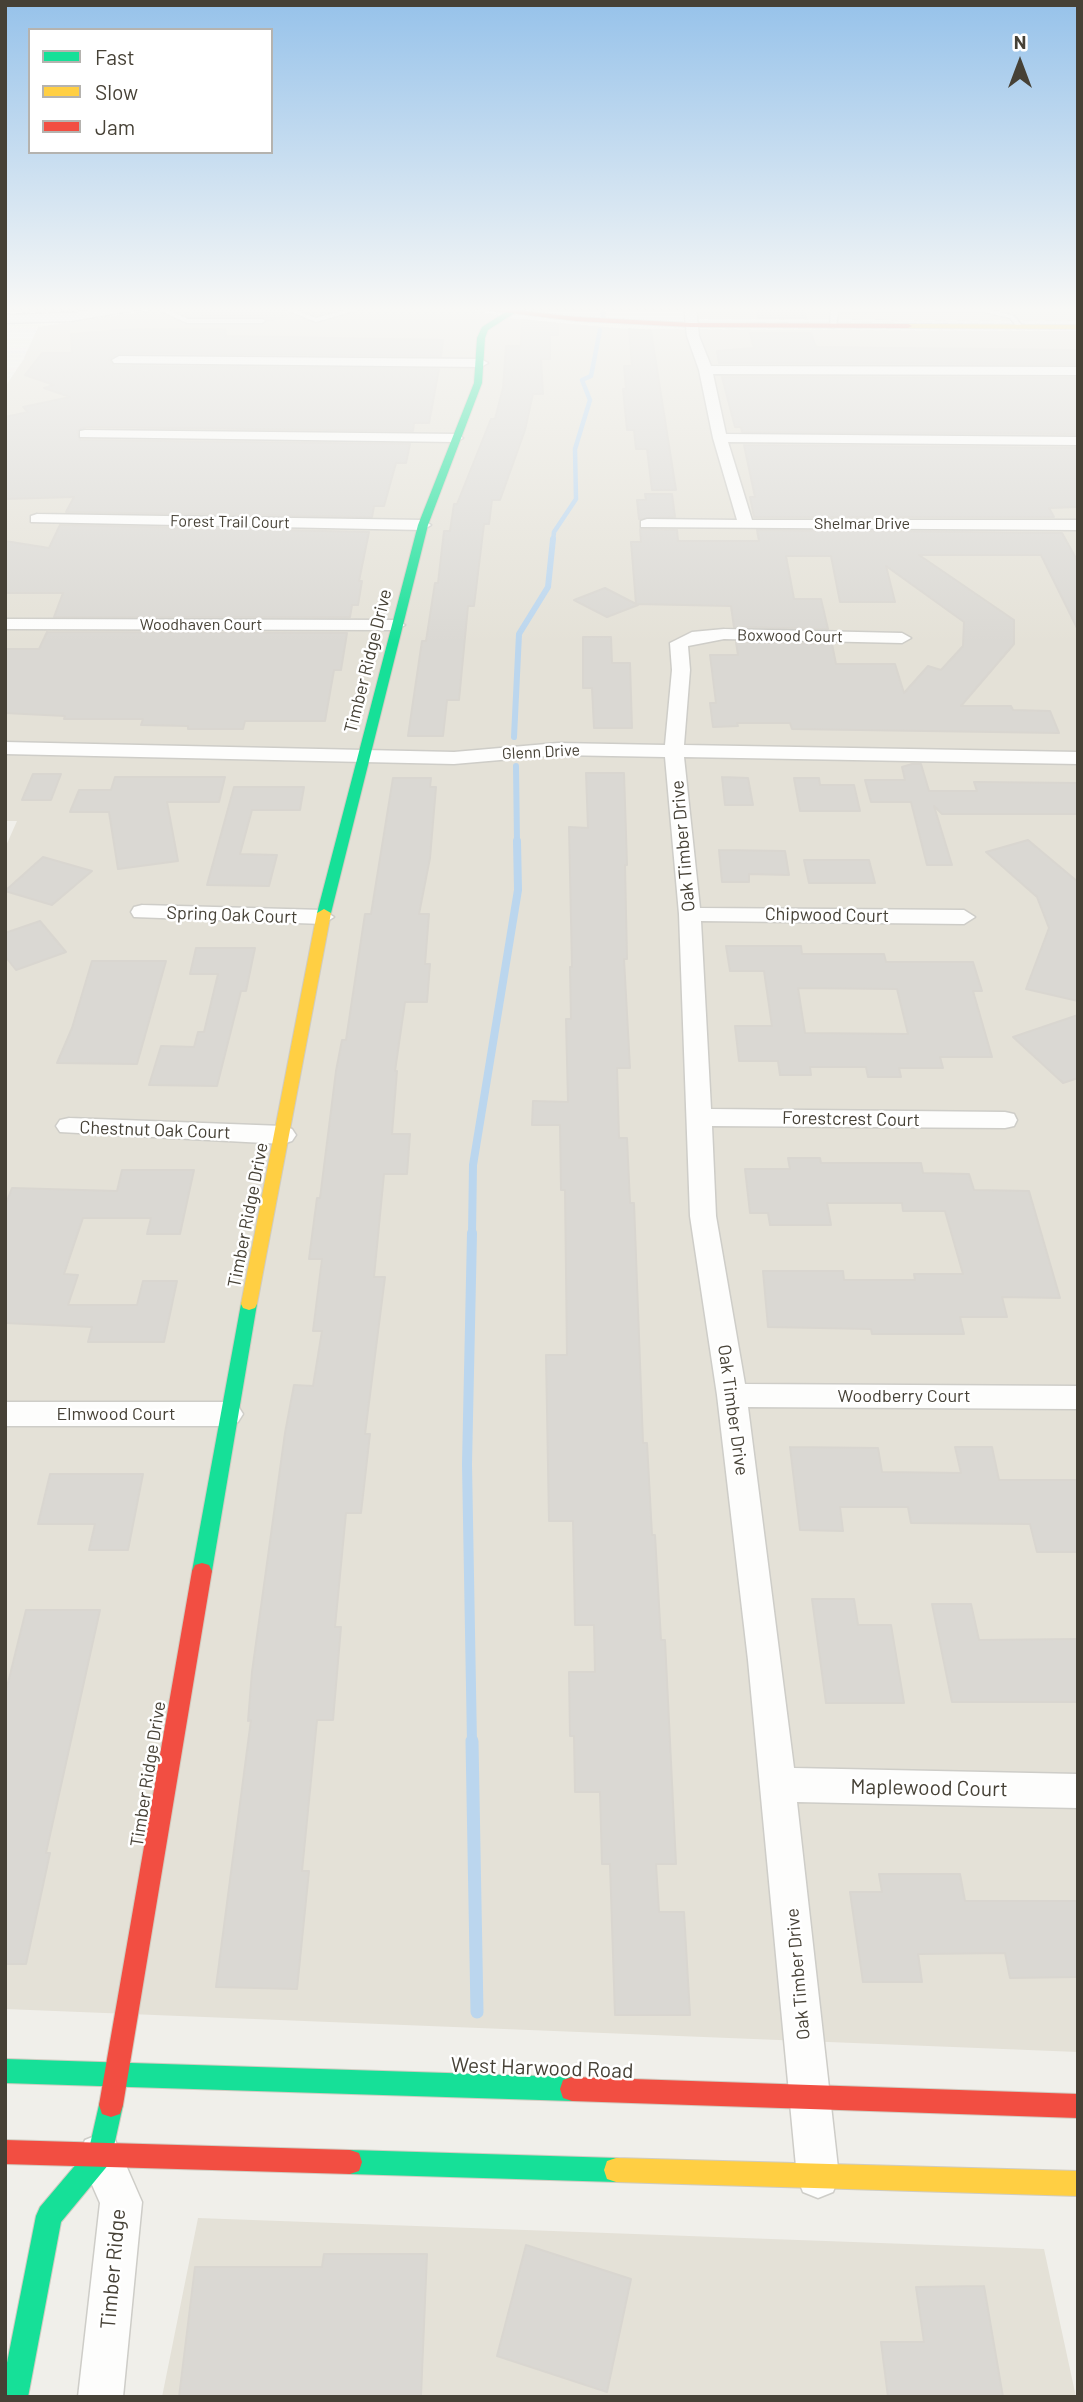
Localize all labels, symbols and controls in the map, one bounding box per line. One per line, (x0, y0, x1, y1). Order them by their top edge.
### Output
legend (28, 28, 273, 154)
north arrow (985, 28, 1055, 98)
text: N (1014, 30, 1026, 53)
text: Fast (95, 44, 135, 69)
text: Slow (95, 79, 138, 104)
text: Jam (95, 114, 135, 139)
street label: Forest Trail Court (170, 511, 290, 533)
street label: Shelmar Drive (814, 514, 910, 534)
street label: Timber Ridge Drive (340, 587, 396, 735)
street label: Woodhaven Court (140, 615, 262, 635)
street label: Boxwood Court (737, 625, 843, 647)
street label: Glenn Drive (501, 740, 581, 764)
street label: Oak Timber Drive (666, 779, 700, 913)
street label: Spring Oak Court (166, 902, 298, 928)
street label: Chipwood Court (765, 903, 889, 927)
street label: Forestcrest Court (782, 1107, 920, 1131)
street label: Chestnut Oak Court (79, 1117, 231, 1143)
street label: Timber Ridge Drive (223, 1141, 273, 1289)
street label: Oak Timber Drive (713, 1343, 753, 1477)
street label: Woodberry Court (838, 1385, 970, 1407)
street label: Elmwood Court (56, 1403, 176, 1425)
street label: Timber Ridge Drive (126, 1700, 170, 1848)
street label: Maplewood Court (850, 1774, 1008, 1802)
street label: Oak Timber Drive (781, 1907, 815, 2041)
street label: West Harwood Road (450, 2052, 634, 2084)
street label: Timber Ridge (95, 2208, 131, 2330)

